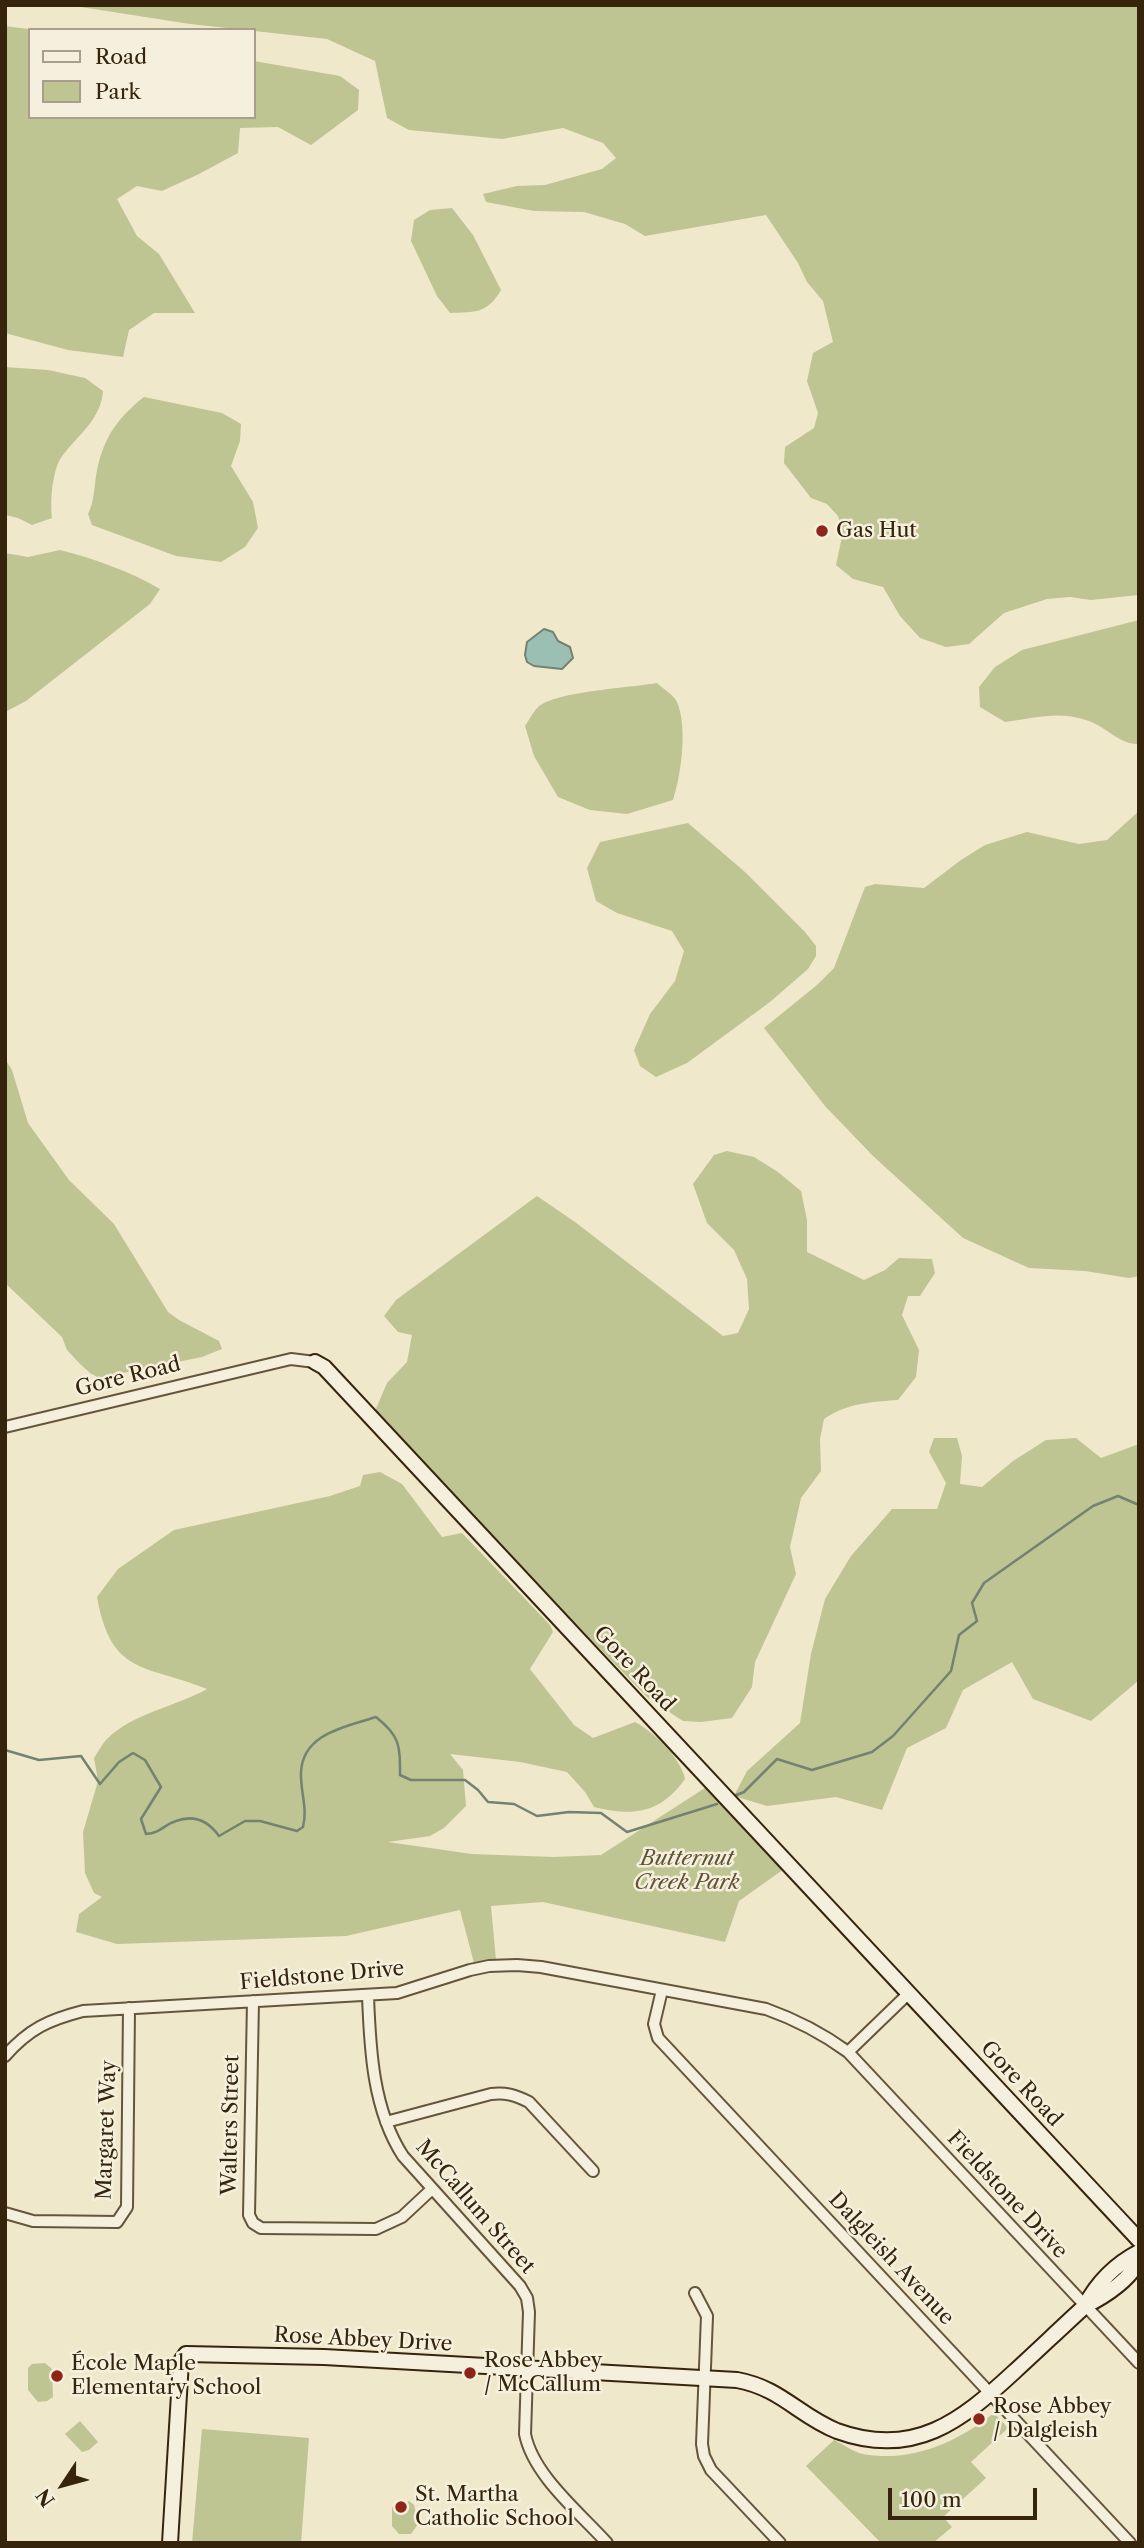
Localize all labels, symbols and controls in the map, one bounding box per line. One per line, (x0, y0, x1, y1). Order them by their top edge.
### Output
legend (28, 28, 256, 119)
text: Road (95, 44, 147, 69)
text: Park (95, 79, 141, 104)
place label: Gas Hut (836, 518, 917, 544)
marker: Gas Hut (814, 523, 830, 539)
street label: Gore Road (73, 1352, 183, 1402)
street label: Gore Road (588, 1621, 680, 1717)
park label: Butternut Creek Park (634, 1846, 740, 1896)
street label: Fieldstone Drive (239, 1956, 405, 1996)
street label: Gore Road (975, 2036, 1067, 2132)
street label: Walters Street (217, 2054, 245, 2196)
street label: Margaret Way (92, 2060, 122, 2200)
street label: Fieldstone Drive (941, 2126, 1073, 2264)
street label: McCallum Street (410, 2135, 540, 2279)
street label: Dalgleish Avenue (823, 2187, 959, 2331)
street label: Rose Abbey Drive (273, 2323, 453, 2357)
place label: Rose Abbey / McCallum (484, 2348, 603, 2398)
place label: École Maple Elementary School (71, 2351, 261, 2401)
marker: Rose Abbey / McCallum (462, 2365, 478, 2381)
marker: École Maple Elementary School (49, 2368, 65, 2384)
place label: Rose Abbey / Dalgleish (993, 2394, 1112, 2444)
marker: Rose Abbey / Dalgleish (971, 2411, 987, 2427)
north arrow (28, 2450, 98, 2520)
scale bar (892, 2474, 1041, 2518)
place label: St. Martha Catholic School (415, 2482, 574, 2532)
text: N (31, 2484, 60, 2511)
text: 100 m (901, 2487, 962, 2512)
marker: St. Martha Catholic School (393, 2499, 409, 2515)

